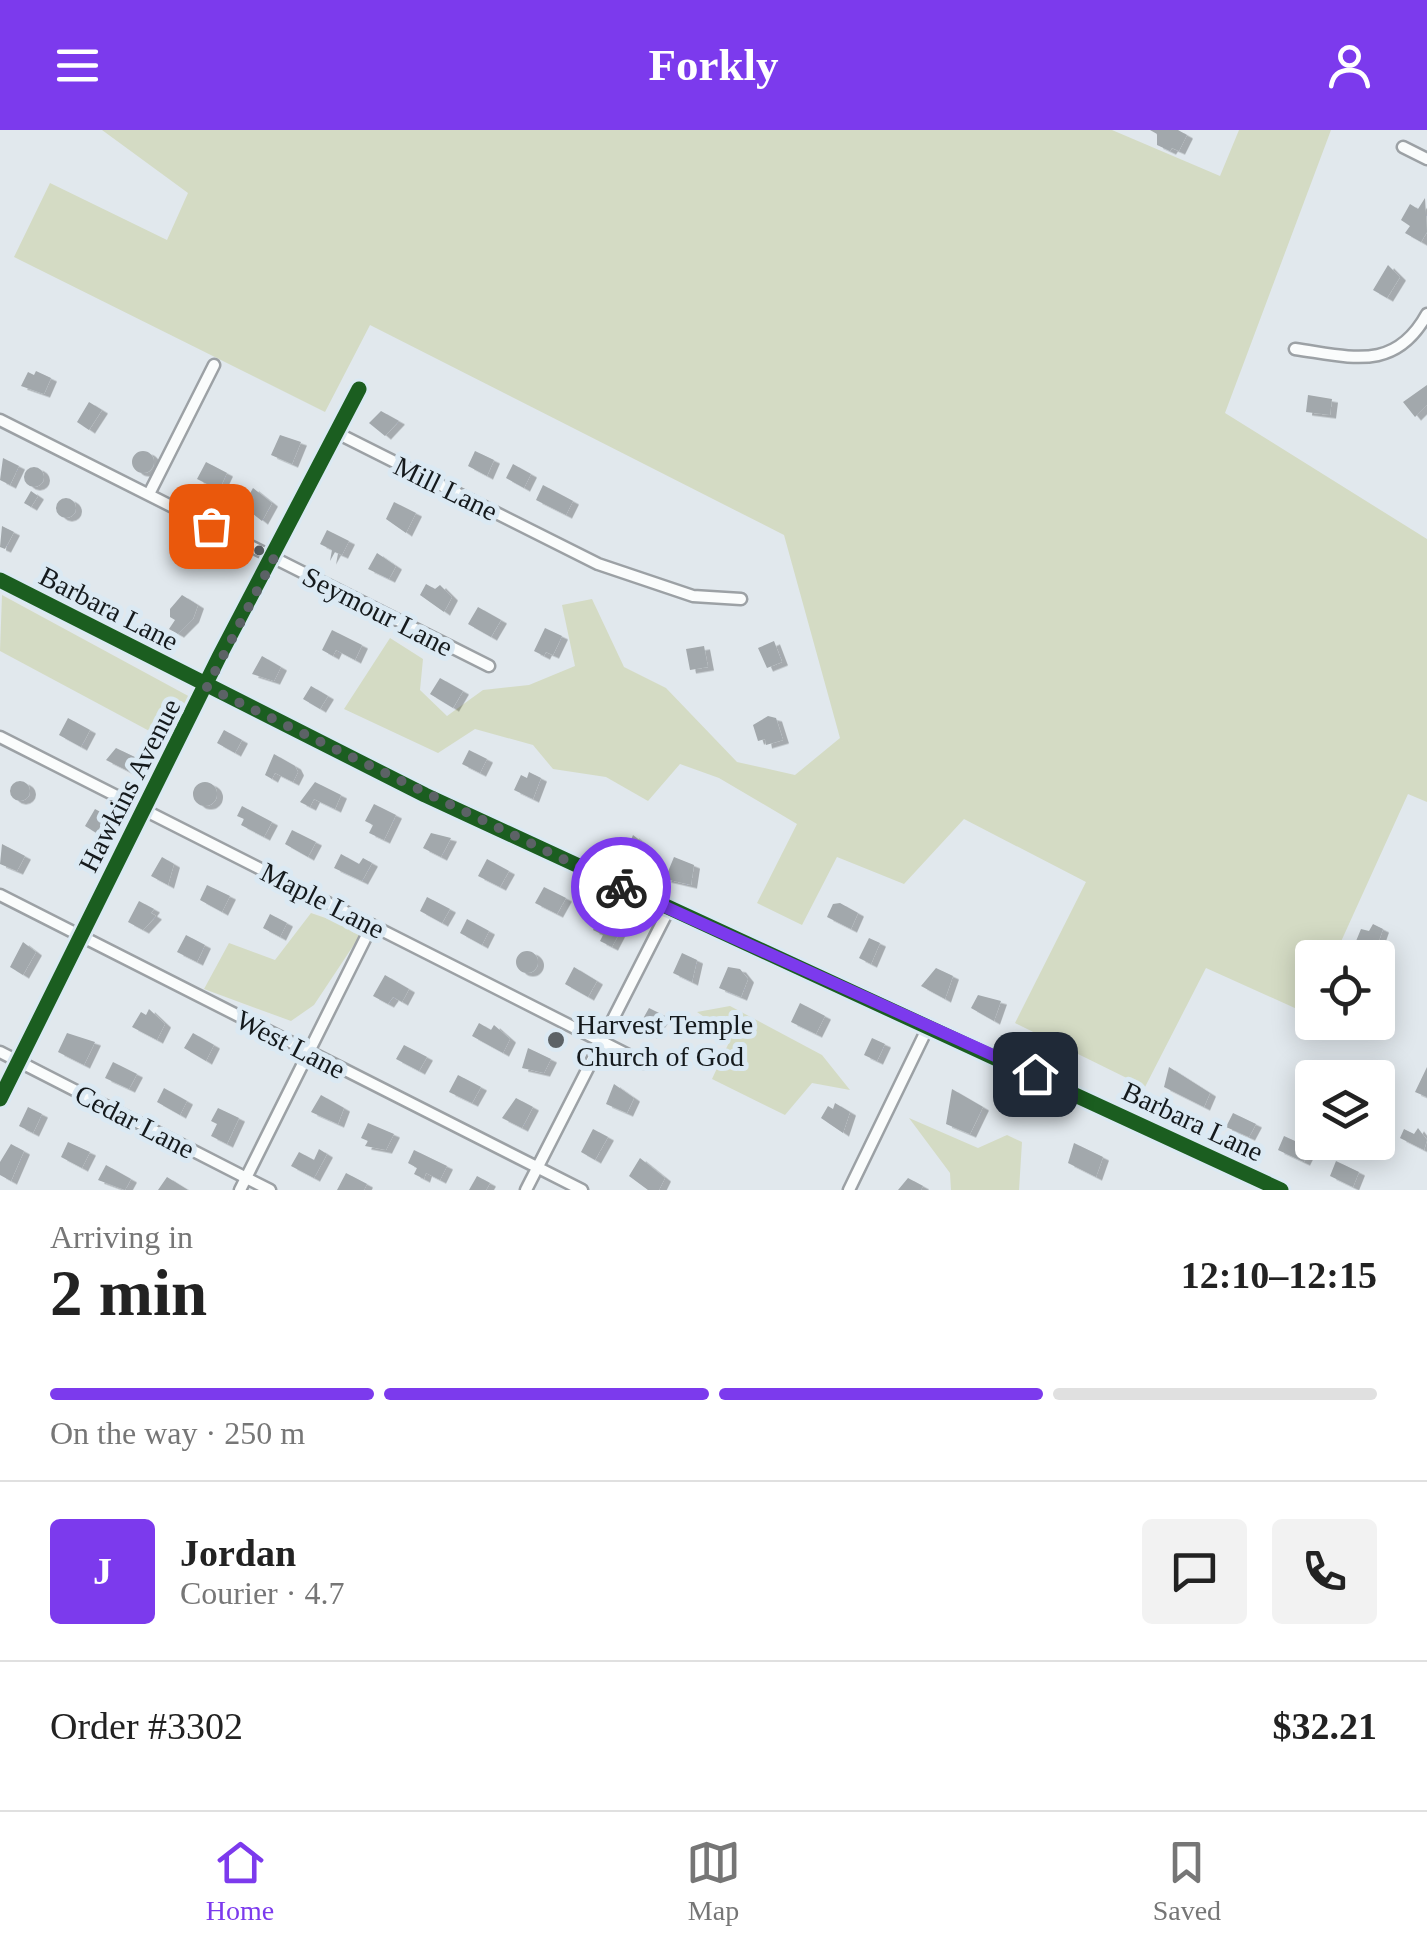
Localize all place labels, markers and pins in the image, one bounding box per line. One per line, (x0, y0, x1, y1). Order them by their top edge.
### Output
pin (169, 484, 254, 569)
place label: Harvest Temple Church of God (576, 1009, 753, 1072)
marker: Harvest Temple Church of God (545, 1029, 567, 1051)
pin (993, 1032, 1078, 1117)

